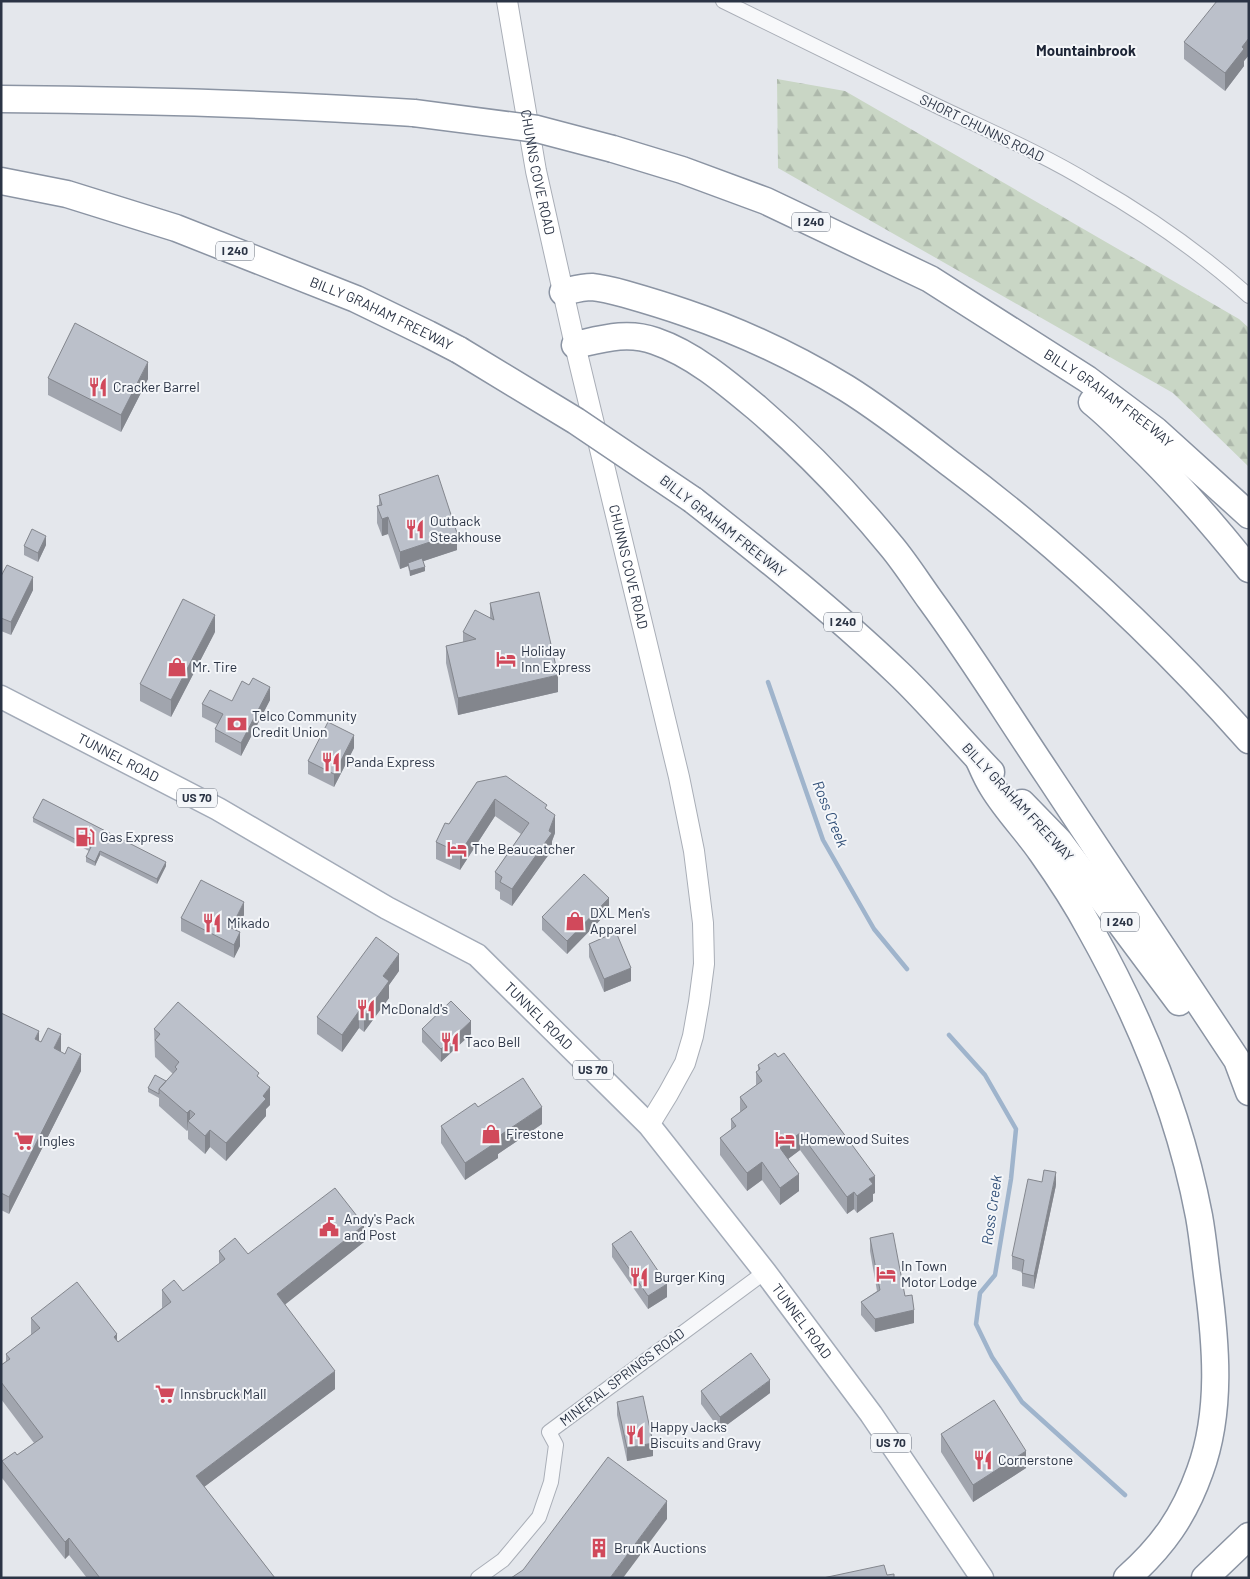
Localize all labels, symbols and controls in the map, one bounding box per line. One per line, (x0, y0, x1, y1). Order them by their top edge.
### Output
district label: Mountainbrook (1036, 41, 1136, 59)
street label: SHORT CHUNNS ROAD (917, 90, 1047, 165)
street label: CHUNNS COVE ROAD (518, 108, 559, 236)
road number: I 240 (792, 212, 830, 232)
road number: I 240 (216, 242, 254, 260)
street label: BILLY GRAHAM FREEWAY (308, 273, 456, 353)
street label: BILLY GRAHAM FREEWAY (1041, 345, 1177, 450)
restaurant icon: Cracker Barrel (87, 376, 109, 398)
place label: Cracker Barrel (113, 378, 200, 395)
street label: BILLY GRAHAM FREEWAY (657, 471, 790, 580)
street label: CHUNNS COVE ROAD (606, 503, 652, 631)
place label: Outback Steakhouse (430, 512, 501, 545)
restaurant icon: Outback Steakhouse (404, 518, 426, 540)
road number: I 240 (824, 612, 862, 632)
place label: Holiday Inn Express (521, 642, 591, 675)
hotel icon: Holiday Inn Express (495, 648, 517, 670)
shop icon: Mr. Tire (166, 656, 188, 678)
place label: Mr. Tire (192, 658, 237, 675)
place label: Telco Community Credit Union (252, 707, 357, 740)
bank icon: Telco Community Credit Union (226, 713, 248, 735)
street label: TUNNEL ROAD (75, 729, 162, 785)
street label: BILLY GRAHAM FREEWAY (959, 739, 1078, 864)
restaurant icon: Panda Express (320, 751, 342, 773)
place label: Panda Express (346, 753, 435, 770)
water label: Ross Creek (809, 778, 853, 850)
road number: US 70 (177, 788, 217, 808)
fuel station icon: Gas Express (74, 826, 96, 848)
place label: Gas Express (100, 828, 174, 845)
hotel icon: The Beaucatcher (446, 838, 468, 860)
place label: The Beaucatcher (472, 840, 575, 857)
place label: DXL Men's Apparel (590, 904, 651, 937)
shop icon: DXL Men's Apparel (564, 910, 586, 932)
restaurant icon: Mikado (201, 912, 223, 934)
road number: I 240 (1101, 912, 1139, 932)
place label: Mikado (227, 914, 270, 931)
street label: TUNNEL ROAD (501, 978, 577, 1053)
restaurant icon: McDonald's (355, 998, 377, 1020)
place label: McDonald's (381, 1000, 449, 1017)
restaurant icon: Taco Bell (439, 1031, 461, 1053)
place label: Taco Bell (465, 1033, 520, 1050)
road number: US 70 (573, 1060, 613, 1080)
shop icon: Firestone (480, 1123, 502, 1145)
place label: Firestone (506, 1125, 564, 1142)
hotel icon: Homewood Suites (774, 1128, 796, 1150)
supermarket icon: Ingles (13, 1130, 35, 1152)
place label: Homewood Suites (800, 1130, 910, 1147)
place label: Ingles (39, 1132, 75, 1149)
water label: Ross Creek (977, 1173, 1005, 1246)
place label: Andy's Pack and Post (344, 1210, 415, 1243)
public building icon: Andy's Pack and Post (318, 1216, 340, 1238)
place label: In Town Motor Lodge (901, 1257, 977, 1290)
hotel icon: In Town Motor Lodge (875, 1263, 897, 1285)
restaurant icon: Burger King (628, 1266, 650, 1288)
place label: Burger King (654, 1268, 725, 1285)
street label: TUNNEL ROAD (769, 1280, 836, 1362)
street label: MINERAL SPRINGS ROAD (556, 1324, 687, 1429)
supermarket icon: Innsbruck Mall (154, 1383, 176, 1405)
place label: Innsbruck Mall (180, 1385, 266, 1402)
place label: Happy Jacks Biscuits and Gravy (650, 1418, 761, 1451)
restaurant icon: Happy Jacks Biscuits and Gravy (624, 1424, 646, 1446)
road number: US 70 (871, 1434, 911, 1452)
restaurant icon: Cornerstone (972, 1449, 994, 1471)
place label: Cornerstone (998, 1451, 1073, 1468)
building icon: Brunk Auctions (588, 1537, 610, 1559)
place label: Brunk Auctions (614, 1539, 707, 1556)

